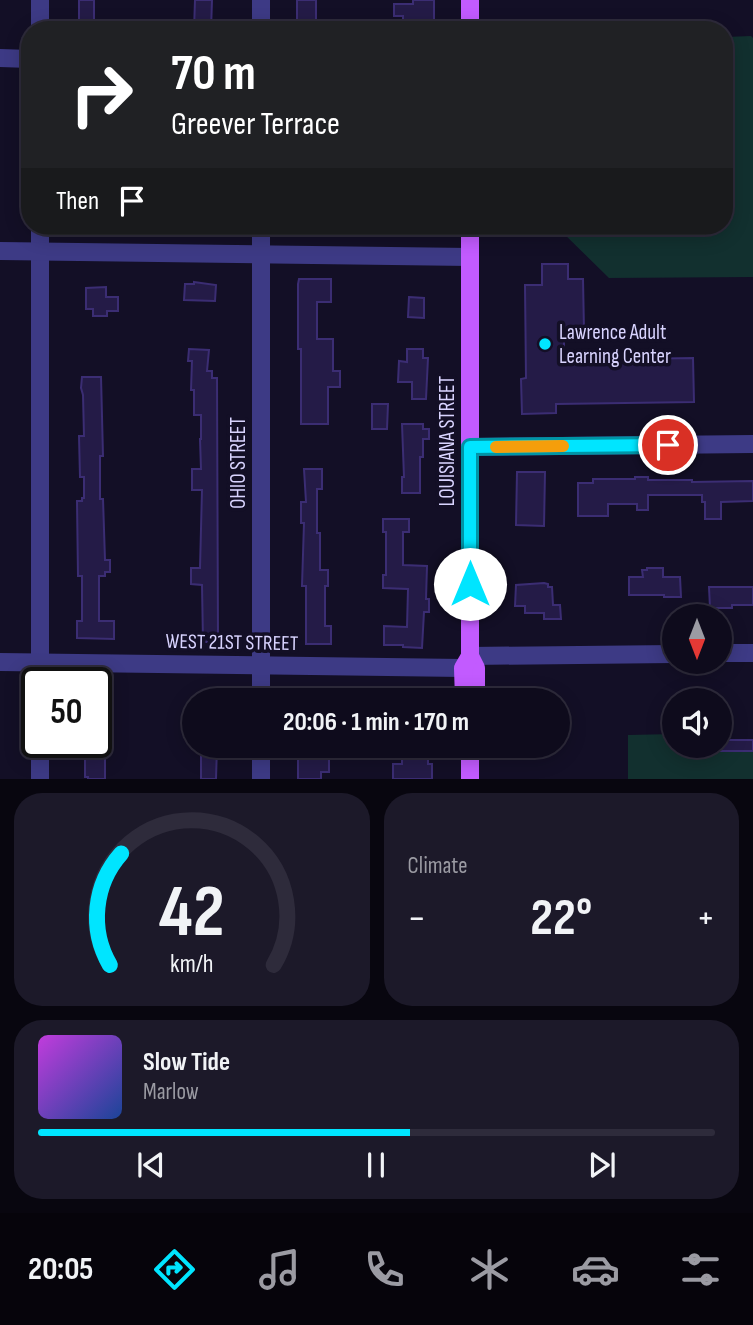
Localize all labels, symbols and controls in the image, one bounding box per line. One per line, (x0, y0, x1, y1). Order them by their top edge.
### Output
text: 70 m (171, 45, 256, 104)
icon: right (56, 49, 147, 140)
text: Greever Terrace (171, 105, 340, 144)
icon: arrive (113, 182, 151, 220)
text: Then (56, 186, 99, 217)
place label: Lawrence Adult Learning Center (559, 320, 671, 369)
marker: Lawrence Adult Learning Center (537, 336, 553, 352)
street label: LOUISIANA STREET (435, 375, 460, 506)
pin (638, 415, 698, 475)
street label: OHIO STREET (226, 417, 251, 509)
icon: arrive (649, 426, 687, 464)
position arrow (433, 547, 507, 621)
north arrow (662, 604, 732, 674)
map controls (662, 604, 732, 758)
street label: WEST 21ST STREET (165, 629, 299, 656)
speed limit sign: 50 (21, 667, 112, 758)
button: sound (662, 688, 732, 758)
text: 20:06 · 1 min · 170 m (283, 707, 469, 738)
text: Climate (408, 852, 467, 880)
text: 42 (159, 870, 225, 958)
text: 22° (530, 887, 592, 950)
text: − (408, 896, 426, 941)
text: + (696, 896, 715, 941)
text: km/h (170, 949, 213, 980)
text: Slow Tide (143, 1047, 230, 1078)
text: Marlow (143, 1078, 199, 1106)
icon: previous (132, 1146, 170, 1184)
icon: pause (357, 1146, 395, 1184)
icon: next (583, 1146, 621, 1184)
icon: directions (150, 1245, 199, 1294)
icon: music (255, 1245, 304, 1294)
icon: phone (360, 1245, 409, 1294)
icon: climate (465, 1245, 514, 1294)
icon: car (571, 1245, 620, 1294)
icon: filters (676, 1245, 725, 1294)
text: 20:05 (28, 1250, 93, 1289)

